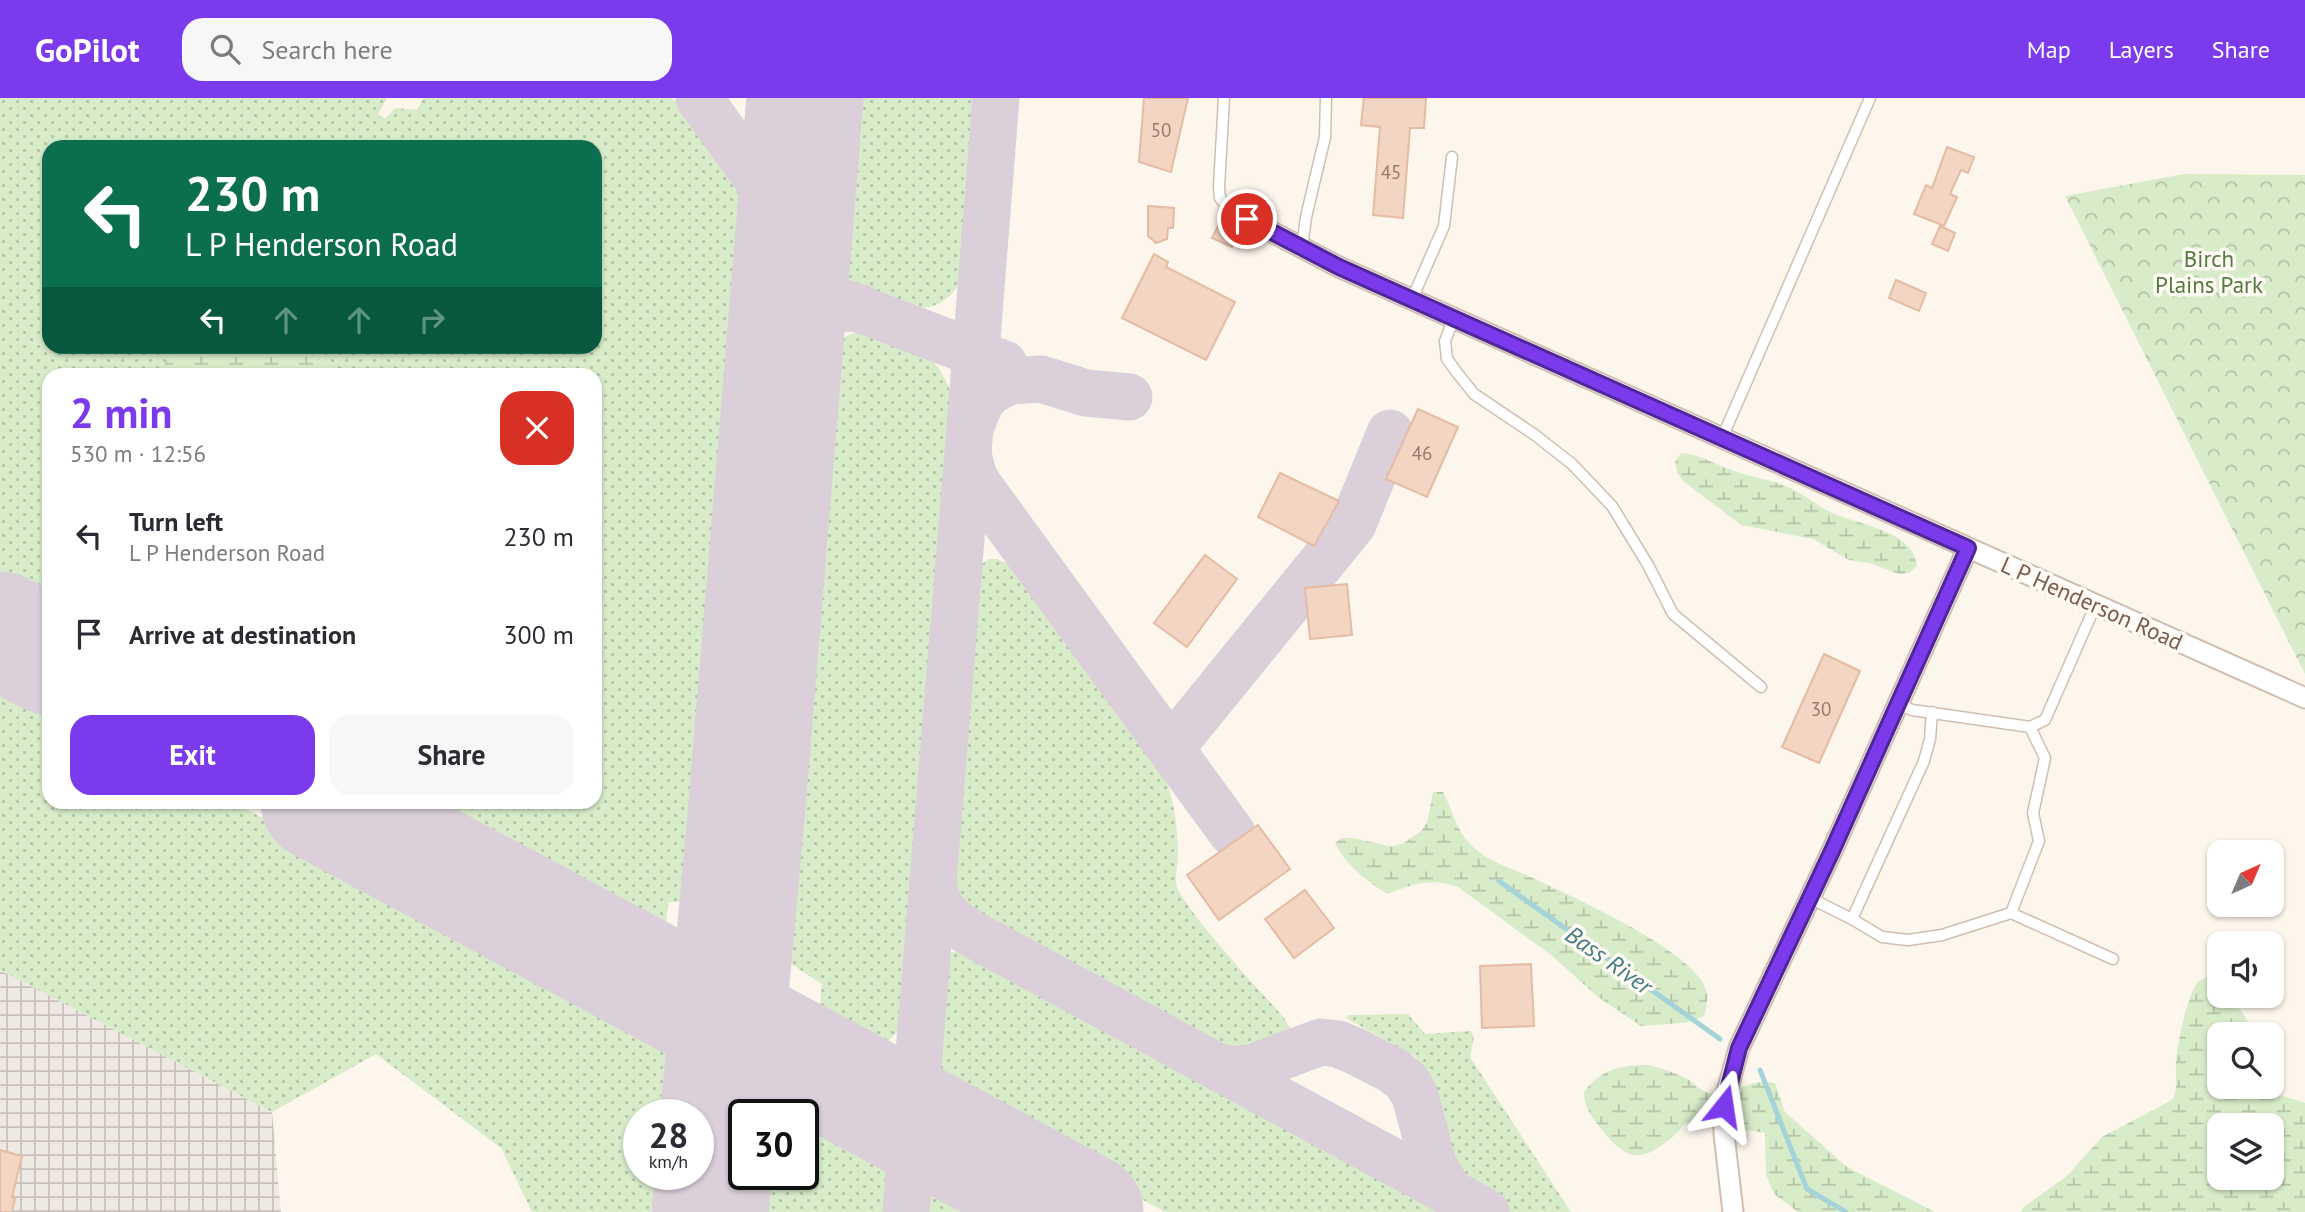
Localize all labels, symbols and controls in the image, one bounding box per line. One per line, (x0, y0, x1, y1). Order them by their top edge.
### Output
search box (182, 18, 672, 81)
text: GoPilot (35, 28, 140, 71)
icon: search (206, 30, 244, 68)
text: Search here (262, 33, 393, 66)
text: Map (2027, 34, 2071, 65)
text: Layers (2109, 34, 2174, 65)
text: Share (2212, 34, 2270, 65)
house number: 50 (1151, 118, 1171, 142)
house number: 45 (1381, 160, 1401, 184)
text: 230 m (185, 161, 320, 225)
icon: left (70, 168, 161, 259)
pin (1217, 189, 1277, 249)
icon: arrive (1228, 200, 1266, 238)
text: L P Henderson Road (185, 223, 458, 265)
park label: Birch Plains Park (2155, 244, 2263, 299)
icon: left (194, 301, 232, 339)
icon: ahead (267, 301, 305, 339)
icon: ahead (340, 301, 378, 339)
icon: right (413, 301, 451, 339)
text: 2 min (70, 385, 172, 440)
button: close (500, 391, 574, 465)
text: 530 m · 12:56 (70, 439, 206, 468)
house number: 46 (1412, 441, 1432, 465)
text: Turn left (129, 505, 223, 538)
icon: left (70, 517, 108, 555)
text: 230 m (503, 520, 574, 553)
text: L P Henderson Road (129, 538, 325, 567)
street label: L P Henderson Road (1996, 550, 2188, 656)
icon: arrive (70, 615, 108, 653)
text: Arrive at destination (129, 618, 356, 651)
text: 300 m (503, 618, 574, 651)
house number: 30 (1811, 697, 1831, 721)
button: Exit (70, 715, 315, 795)
button: Share (329, 715, 574, 795)
north arrow (2207, 840, 2284, 917)
map controls (2207, 840, 2284, 1190)
water label: Bass River (1559, 919, 1660, 1002)
button: sound (2207, 931, 2284, 1008)
button: search (2207, 1022, 2284, 1099)
position arrow (1687, 1069, 1761, 1143)
speed limit sign: 30 (728, 1099, 819, 1190)
text: 28 (649, 1112, 688, 1158)
button: layers (2207, 1113, 2284, 1190)
text: km/h (649, 1150, 688, 1173)

